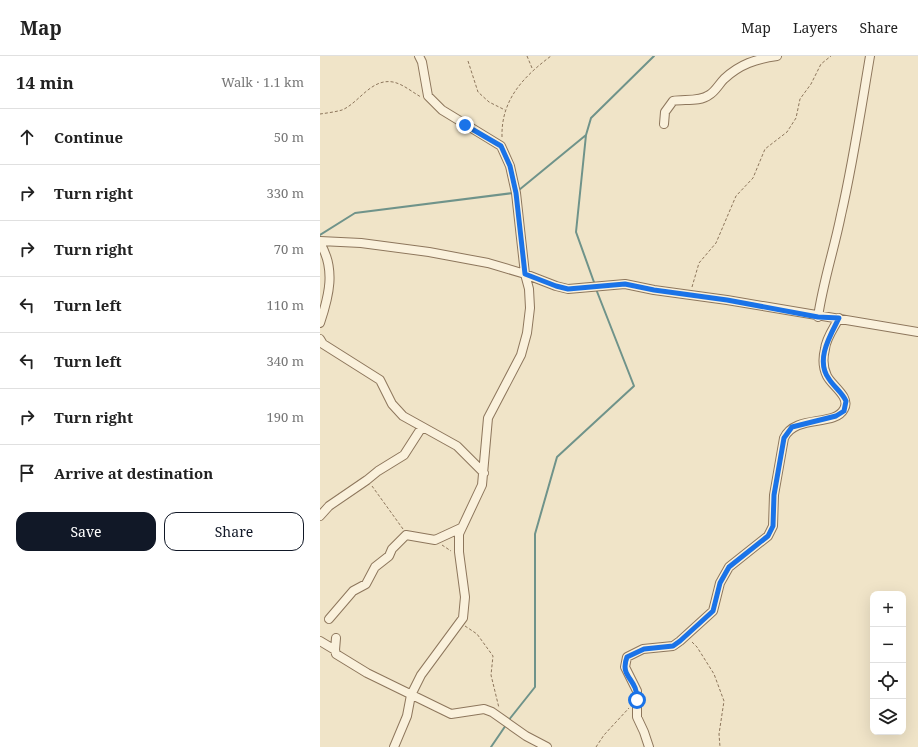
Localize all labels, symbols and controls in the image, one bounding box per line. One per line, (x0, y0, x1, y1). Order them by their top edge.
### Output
text: Map (20, 15, 62, 41)
text: Map (741, 18, 771, 37)
text: Layers (793, 18, 838, 37)
text: Share (860, 18, 898, 37)
text: 14 min (16, 71, 74, 94)
text: Walk · 1.1 km (221, 73, 304, 91)
route end (456, 116, 474, 134)
icon: ahead (16, 126, 38, 148)
text: Continue (54, 127, 123, 147)
text: 50 m (274, 128, 304, 146)
icon: right (16, 182, 38, 204)
text: Turn right (54, 183, 133, 203)
text: 330 m (267, 184, 304, 202)
icon: right (16, 238, 38, 260)
text: Turn right (54, 239, 133, 259)
text: 70 m (274, 240, 304, 258)
icon: left (16, 294, 38, 316)
text: Turn left (54, 295, 122, 315)
text: 110 m (267, 296, 304, 314)
icon: left (16, 350, 38, 372)
text: Turn left (54, 351, 122, 371)
text: 340 m (267, 352, 304, 370)
icon: right (16, 406, 38, 428)
text: Turn right (54, 407, 133, 427)
text: 190 m (267, 408, 304, 426)
icon: arrive (16, 462, 38, 484)
text: Arrive at destination (54, 463, 213, 483)
button: Save (16, 512, 156, 551)
button: Share (164, 512, 304, 551)
map controls (870, 591, 906, 735)
button: + (870, 591, 906, 627)
button: − (870, 627, 906, 663)
button: locate (870, 663, 906, 699)
route start (628, 691, 646, 709)
button: layers (870, 699, 906, 735)

